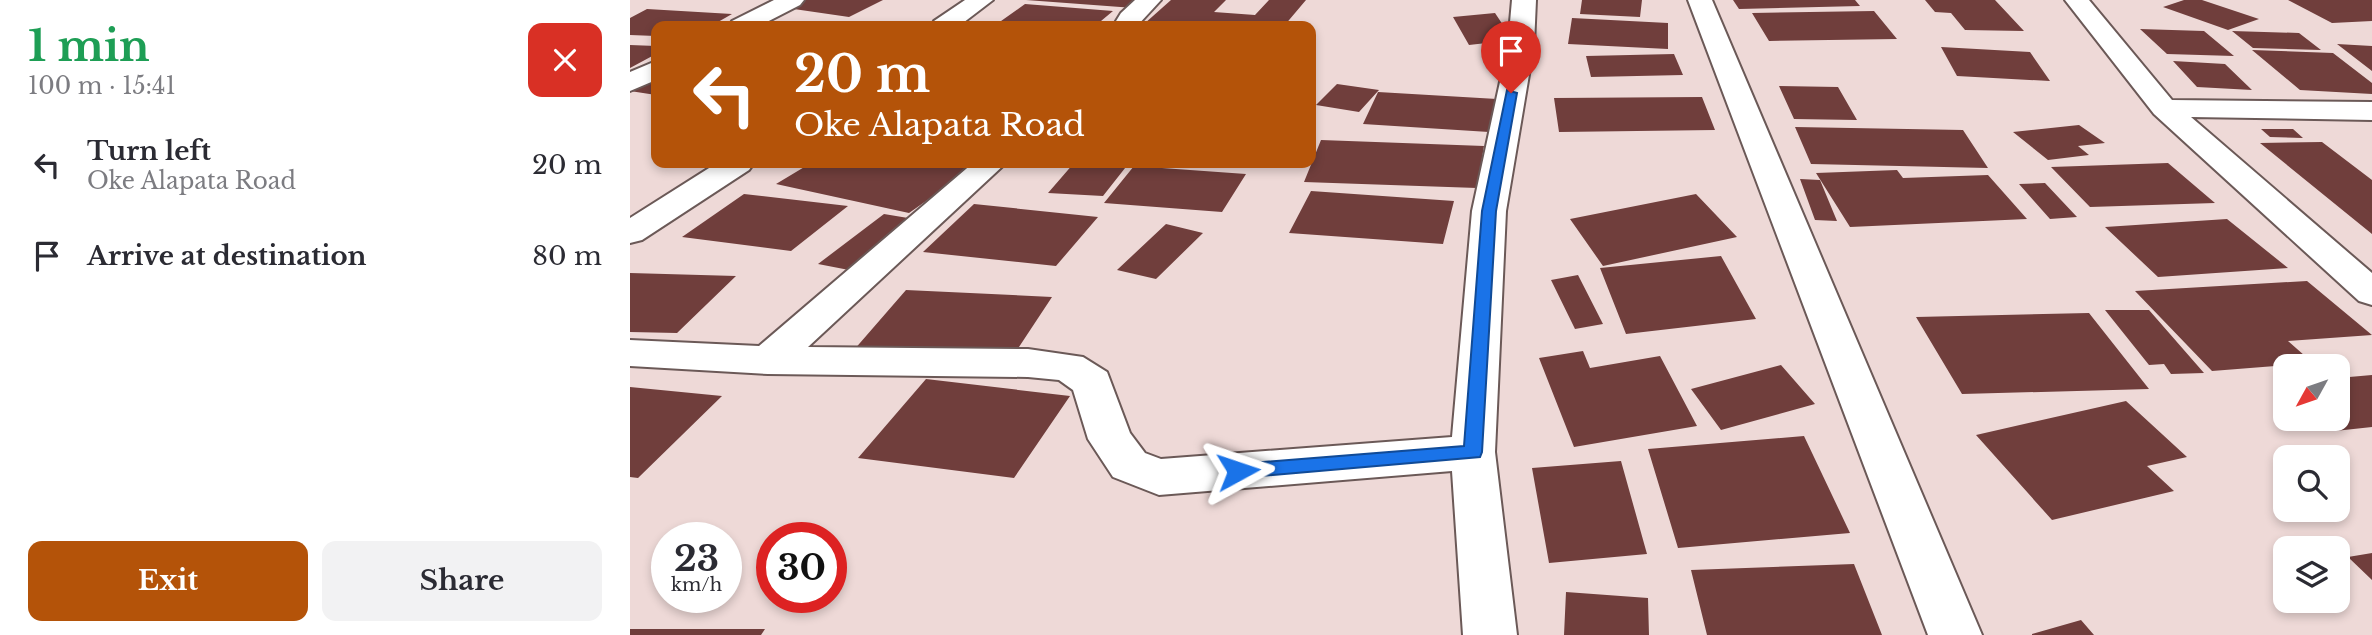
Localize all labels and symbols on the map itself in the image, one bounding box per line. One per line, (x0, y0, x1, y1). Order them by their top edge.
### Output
pin (1481, 21, 1541, 93)
north arrow (2273, 354, 2350, 430)
position arrow (1201, 434, 1275, 508)
speed limit sign: 30 (756, 522, 847, 613)

